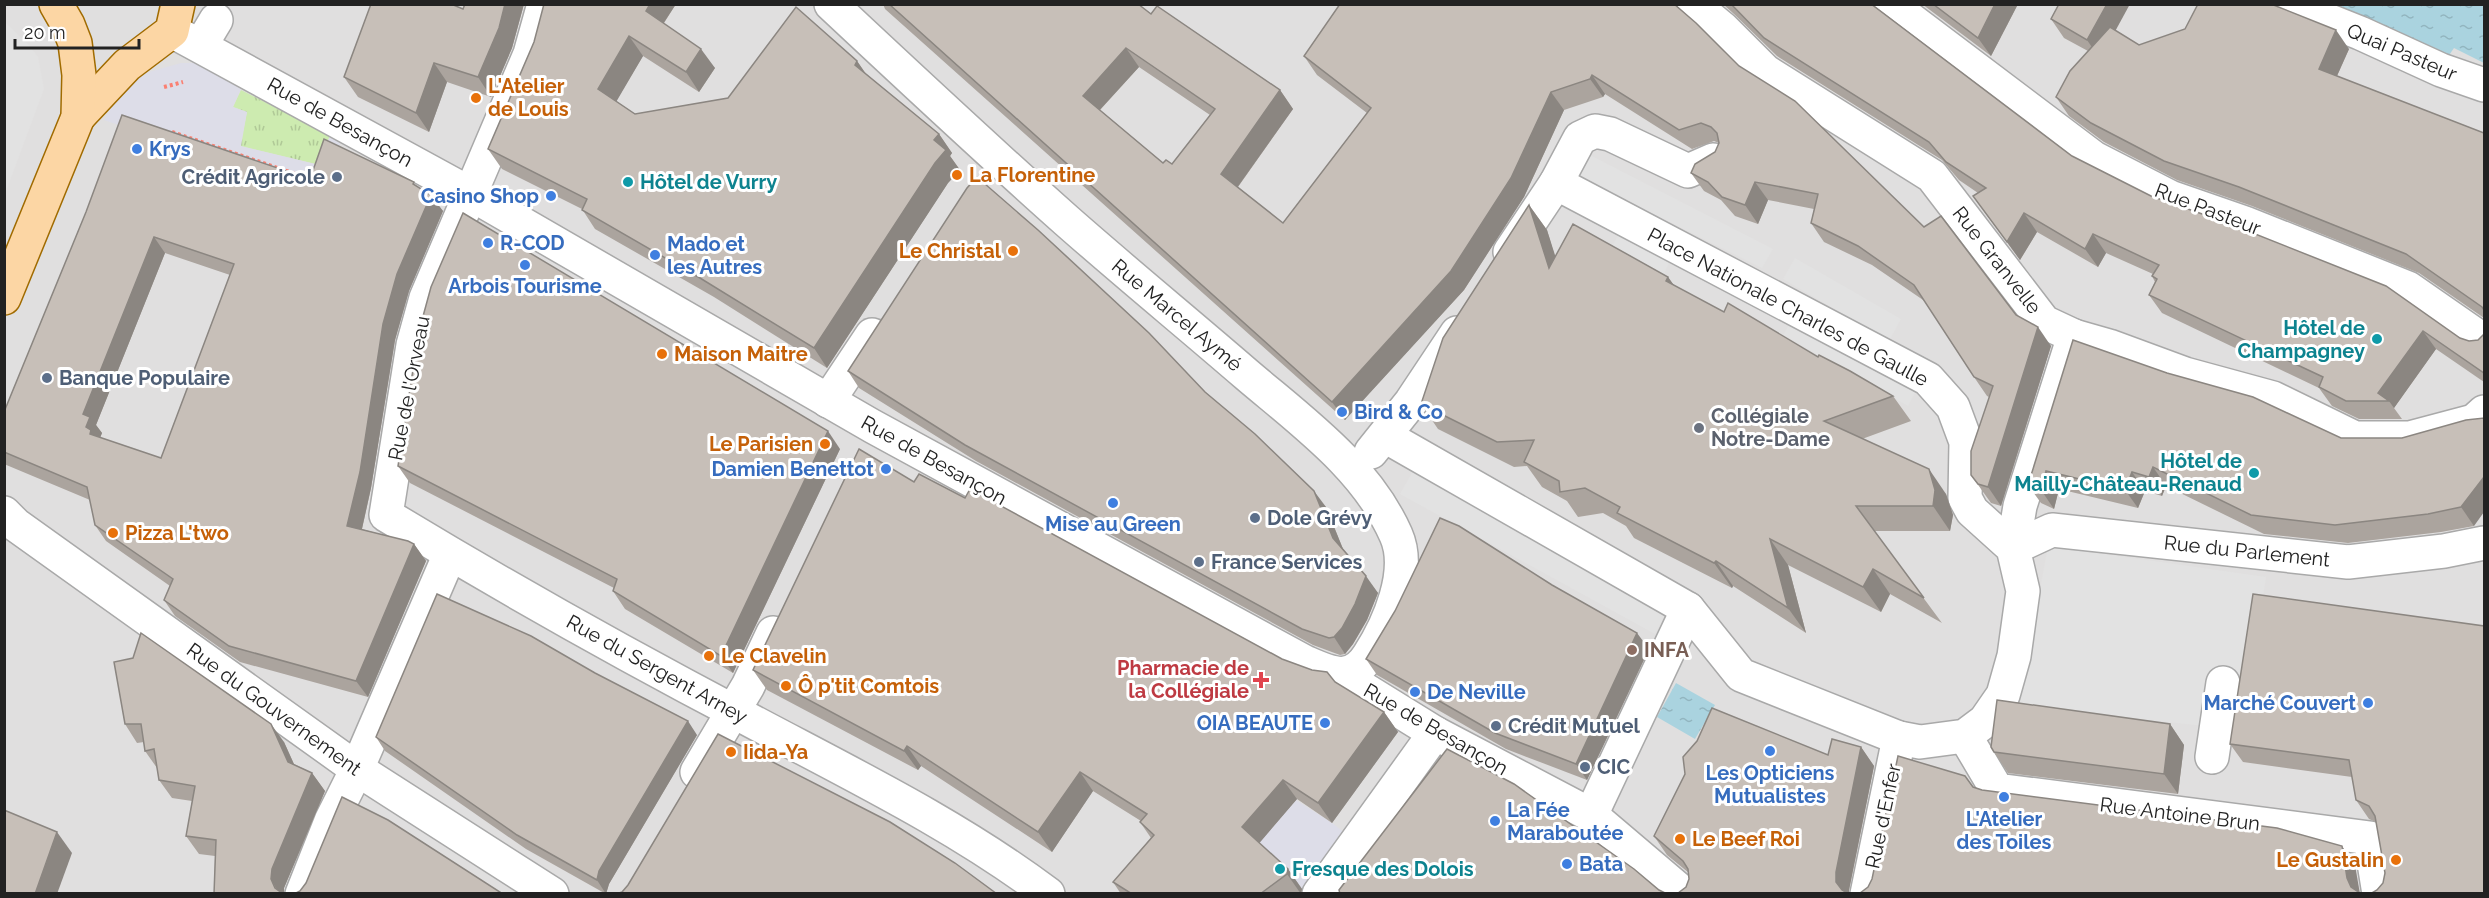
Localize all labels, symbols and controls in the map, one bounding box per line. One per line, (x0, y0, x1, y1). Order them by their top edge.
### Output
scale bar (15, 12, 140, 50)
street label: Quai Pasteur (2343, 18, 2461, 86)
text: 20 m (24, 22, 66, 43)
street label: Rue de Besançon (263, 72, 417, 172)
place label: L'Atelier de Louis (488, 74, 569, 121)
marker: L'Atelier de Louis (469, 91, 483, 105)
place label: Krys (149, 137, 191, 161)
marker: Krys (130, 142, 144, 156)
place label: La Florentine (969, 163, 1095, 187)
place label: Crédit Agricole (182, 165, 325, 189)
marker: La Florentine (950, 168, 964, 182)
marker: Crédit Agricole (330, 170, 344, 184)
place label: Hôtel de Vurry (640, 170, 777, 194)
marker: Hôtel de Vurry (621, 175, 635, 189)
street label: Rue Pasteur (2152, 178, 2264, 240)
place label: Casino Shop (421, 184, 539, 208)
marker: Casino Shop (544, 189, 558, 203)
street label: Rue Granvelle (1948, 201, 2047, 319)
street label: Place Nationale Charles de Gaulle (1643, 223, 1933, 392)
place label: R-COD (500, 231, 565, 255)
place label: Mado et les Autres (667, 232, 762, 279)
marker: R-COD (481, 236, 495, 250)
place label: Le Christal (899, 239, 1002, 263)
marker: Le Christal (1006, 244, 1020, 258)
marker: Mado et les Autres (648, 248, 662, 262)
street label: Rue Marcel Aymé (1107, 254, 1247, 377)
marker: Arbois Tourisme (518, 258, 532, 272)
place label: Arbois Tourisme (448, 274, 602, 298)
street label: Rue de l'Orveau (383, 314, 435, 462)
place label: Hôtel de Champagney (2238, 316, 2365, 363)
marker: Hôtel de Champagney (2370, 332, 2384, 346)
place label: Maison Maitre (674, 342, 808, 366)
marker: Maison Maitre (655, 347, 669, 361)
place label: Banque Populaire (59, 366, 230, 390)
marker: Banque Populaire (40, 371, 54, 385)
place label: Bird & Co (1354, 400, 1443, 424)
place label: Collégiale Notre-Dame (1711, 404, 1830, 451)
marker: Bird & Co (1335, 405, 1349, 419)
street label: Rue de Besançon (857, 410, 1011, 510)
marker: Collégiale Notre-Dame (1692, 421, 1706, 435)
place label: Le Parisien (709, 432, 813, 456)
marker: Le Parisien (818, 437, 832, 451)
place label: Hôtel de Mailly-Château-Renaud (2014, 449, 2242, 496)
place label: Damien Benettot (711, 457, 874, 481)
marker: Damien Benettot (879, 462, 893, 476)
marker: Hôtel de Mailly-Château-Renaud (2247, 466, 2261, 480)
marker: Mise au Green (1106, 496, 1120, 510)
place label: Dole Grévy (1267, 506, 1372, 530)
marker: Dole Grévy (1248, 511, 1262, 525)
place label: Mise au Green (1045, 512, 1181, 536)
place label: Pizza L'two (125, 521, 229, 545)
marker: Pizza L'two (106, 526, 120, 540)
street label: Rue du Parlement (2163, 530, 2332, 572)
place label: France Services (1211, 550, 1362, 574)
marker: France Services (1192, 555, 1206, 569)
street label: Rue du Sergent Arney (562, 609, 752, 729)
street label: Rue du Gouvernement (182, 638, 366, 781)
place label: INFA (1644, 638, 1689, 662)
marker: INFA (1625, 643, 1639, 657)
place label: Le Clavelin (721, 644, 827, 668)
marker: Le Clavelin (702, 649, 716, 663)
place label: Pharmacie de la Collégiale (1117, 656, 1249, 703)
marker: Pharmacie de la Collégiale (1254, 673, 1268, 687)
place label: Ô p'tit Comtois (798, 674, 939, 698)
street label: Rue de Besançon (1360, 678, 1512, 780)
marker: Ô p'tit Comtois (779, 679, 793, 693)
place label: De Neville (1427, 680, 1526, 704)
marker: De Neville (1408, 685, 1422, 699)
place label: Marché Couvert (2203, 691, 2356, 715)
marker: Marché Couvert (2361, 696, 2375, 710)
place label: OIA BEAUTE (1197, 711, 1313, 735)
place label: Crédit Mutuel (1508, 714, 1640, 738)
marker: OIA BEAUTE (1318, 716, 1332, 730)
marker: Crédit Mutuel (1489, 719, 1503, 733)
place label: Iida-Ya (743, 740, 808, 764)
marker: Les Opticiens Mutualistes (1763, 744, 1777, 758)
marker: Iida-Ya (724, 745, 738, 759)
place label: CIC (1597, 755, 1630, 779)
marker: CIC (1578, 760, 1592, 774)
place label: Les Opticiens Mutualistes (1706, 761, 1835, 808)
street label: Rue d'Enfer (1860, 761, 1906, 871)
marker: L'Atelier des Toiles (1997, 790, 2011, 804)
street label: Rue Antoine Brun (2099, 792, 2261, 836)
place label: La Fée Maraboutée (1507, 798, 1623, 845)
place label: L'Atelier des Toiles (1957, 807, 2052, 854)
marker: La Fée Maraboutée (1488, 814, 1502, 828)
place label: Le Beef Roi (1692, 827, 1800, 851)
marker: Le Beef Roi (1673, 832, 1687, 846)
place label: Le Gustalin (2276, 848, 2384, 872)
place label: Bata (1579, 852, 1623, 876)
marker: Le Gustalin (2389, 853, 2403, 867)
place label: Fresque des Dolois (1292, 857, 1474, 881)
marker: Bata (1560, 857, 1574, 871)
marker: Fresque des Dolois (1273, 862, 1287, 876)

